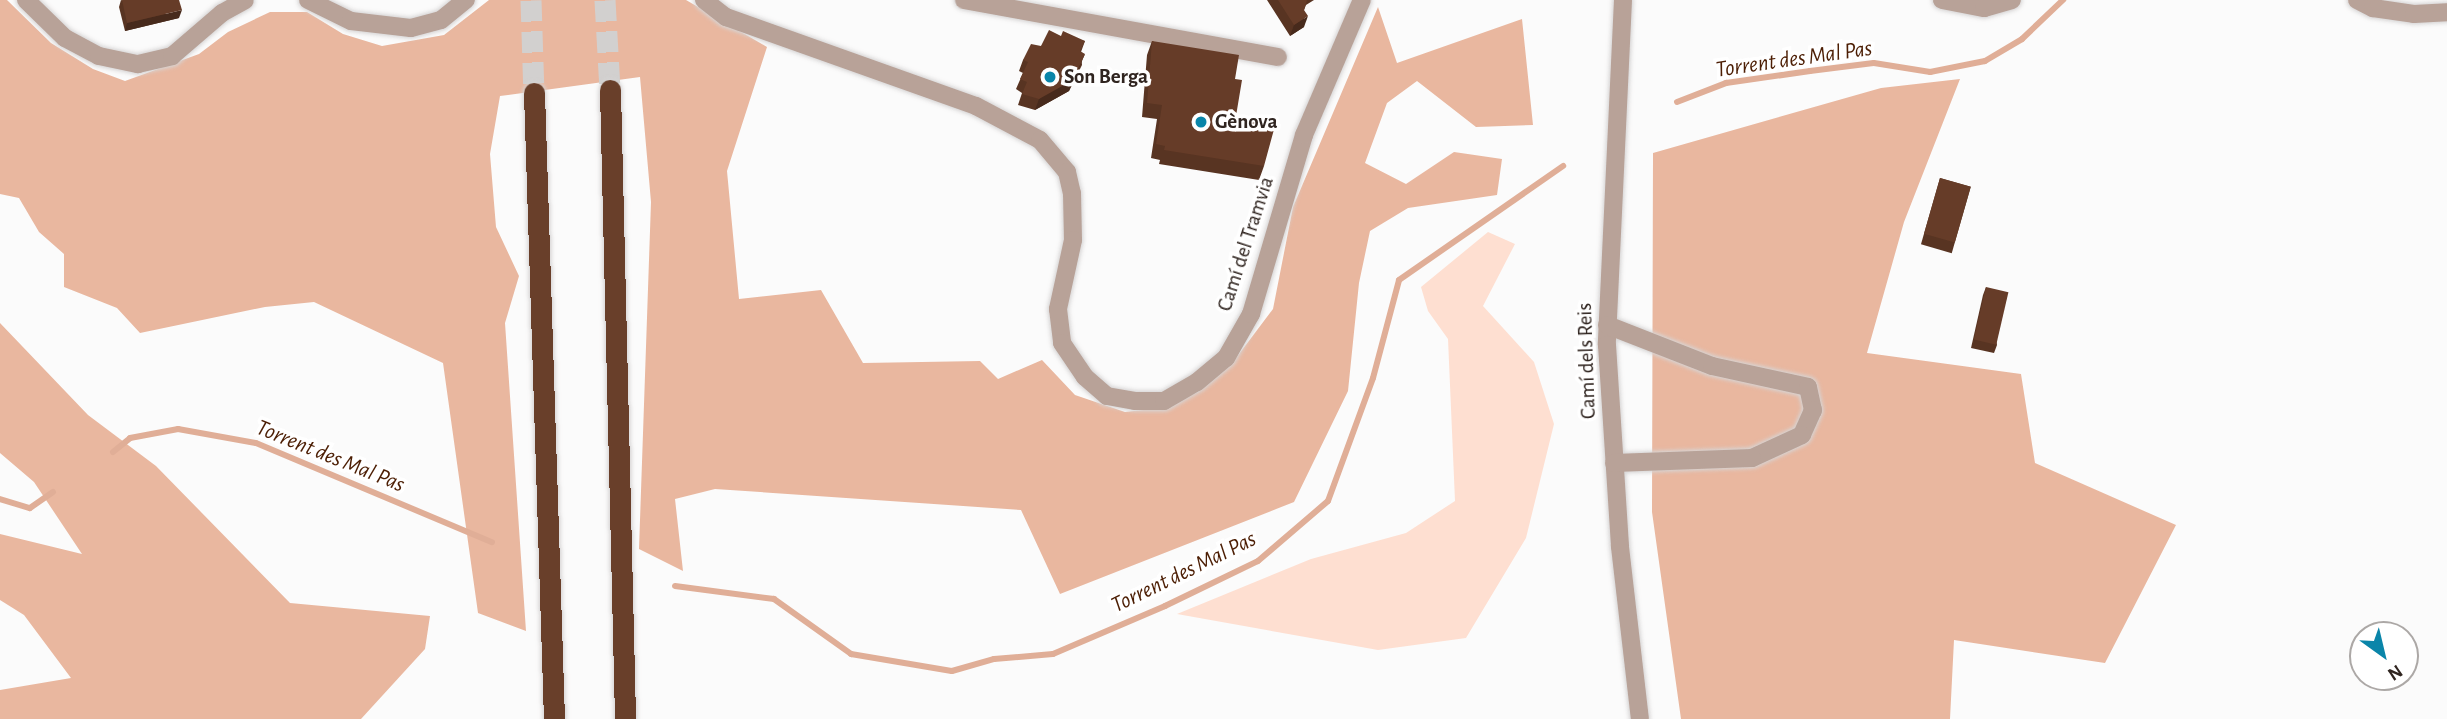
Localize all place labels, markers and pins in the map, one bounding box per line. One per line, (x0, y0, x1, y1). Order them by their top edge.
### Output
place label: Son Berga (1064, 64, 1148, 90)
marker: Son Berga (1042, 69, 1058, 85)
place label: Gènova (1215, 109, 1278, 135)
marker: Gènova (1193, 114, 1209, 130)

